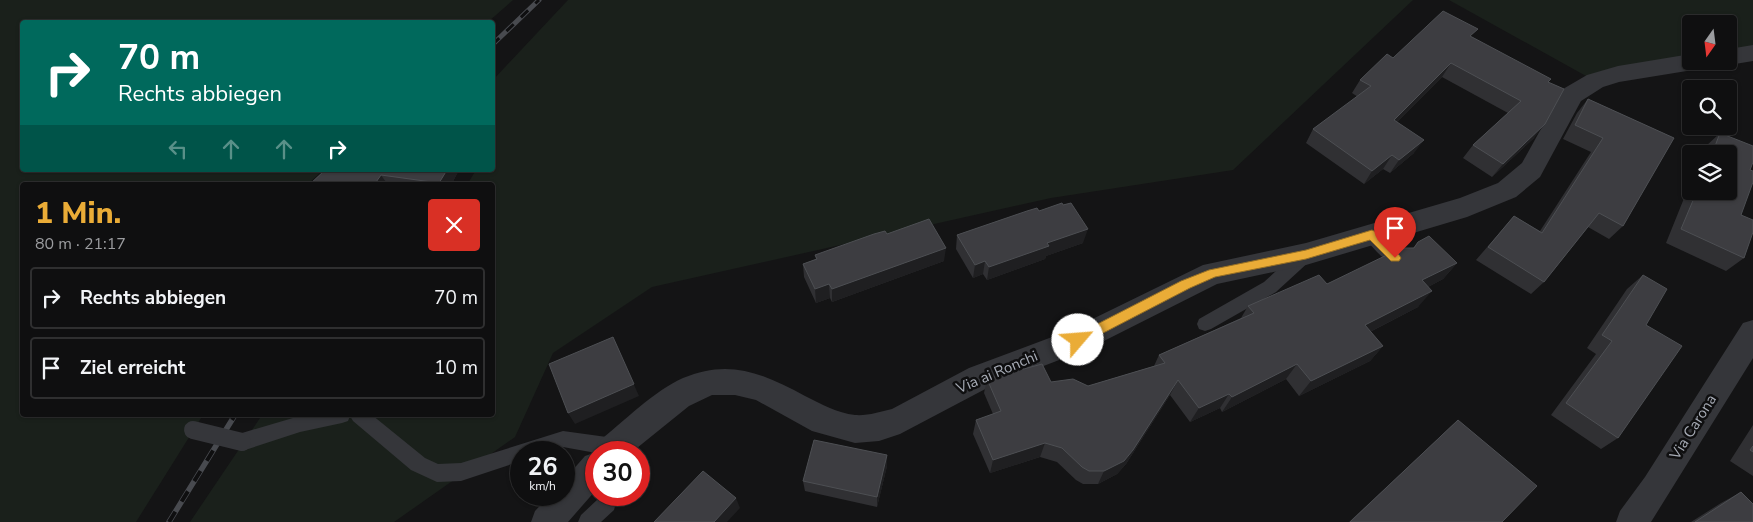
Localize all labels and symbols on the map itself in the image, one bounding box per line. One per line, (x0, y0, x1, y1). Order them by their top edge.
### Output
north arrow (1682, 15, 1738, 70)
pin (1374, 207, 1416, 258)
position arrow (1051, 313, 1103, 365)
street label: Via ai Ronchi (952, 346, 1041, 399)
street label: Via Carona (1665, 391, 1721, 464)
speed limit sign: 30 (585, 441, 650, 506)

